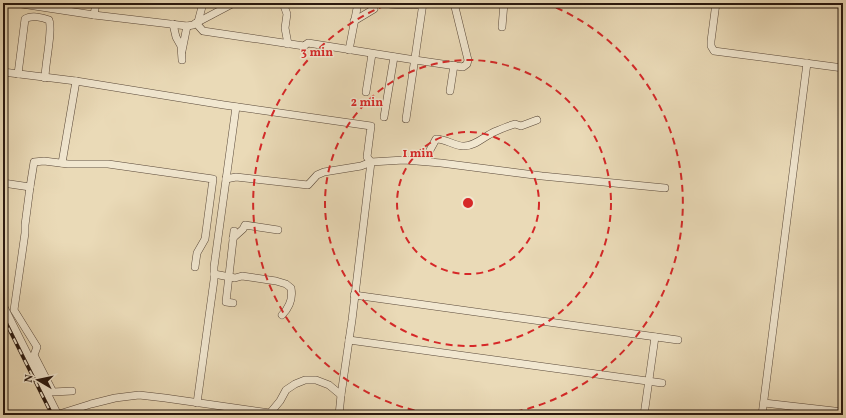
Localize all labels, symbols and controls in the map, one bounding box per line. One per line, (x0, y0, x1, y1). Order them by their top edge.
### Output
text: 3 min (301, 45, 333, 61)
text: 2 min (351, 95, 383, 111)
text: 1 min (403, 146, 434, 162)
centre of rings (461, 196, 475, 210)
north arrow (18, 360, 58, 400)
text: N (22, 374, 38, 384)

